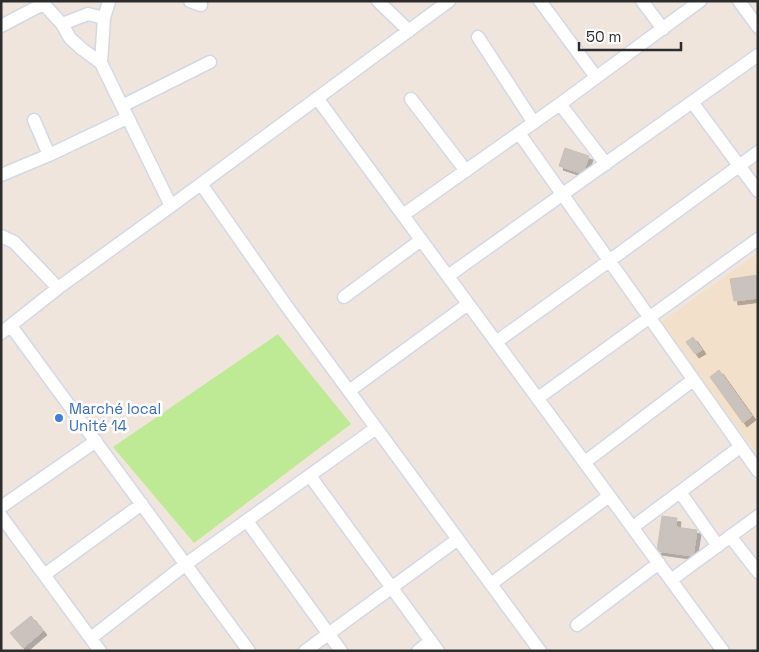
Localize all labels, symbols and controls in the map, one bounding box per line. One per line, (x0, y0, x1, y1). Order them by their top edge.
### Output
scale bar (579, 20, 682, 52)
text: 50 m (586, 27, 621, 46)
place label: Marché local Unité 14 (69, 399, 161, 435)
marker: Marché local Unité 14 (53, 412, 65, 424)

